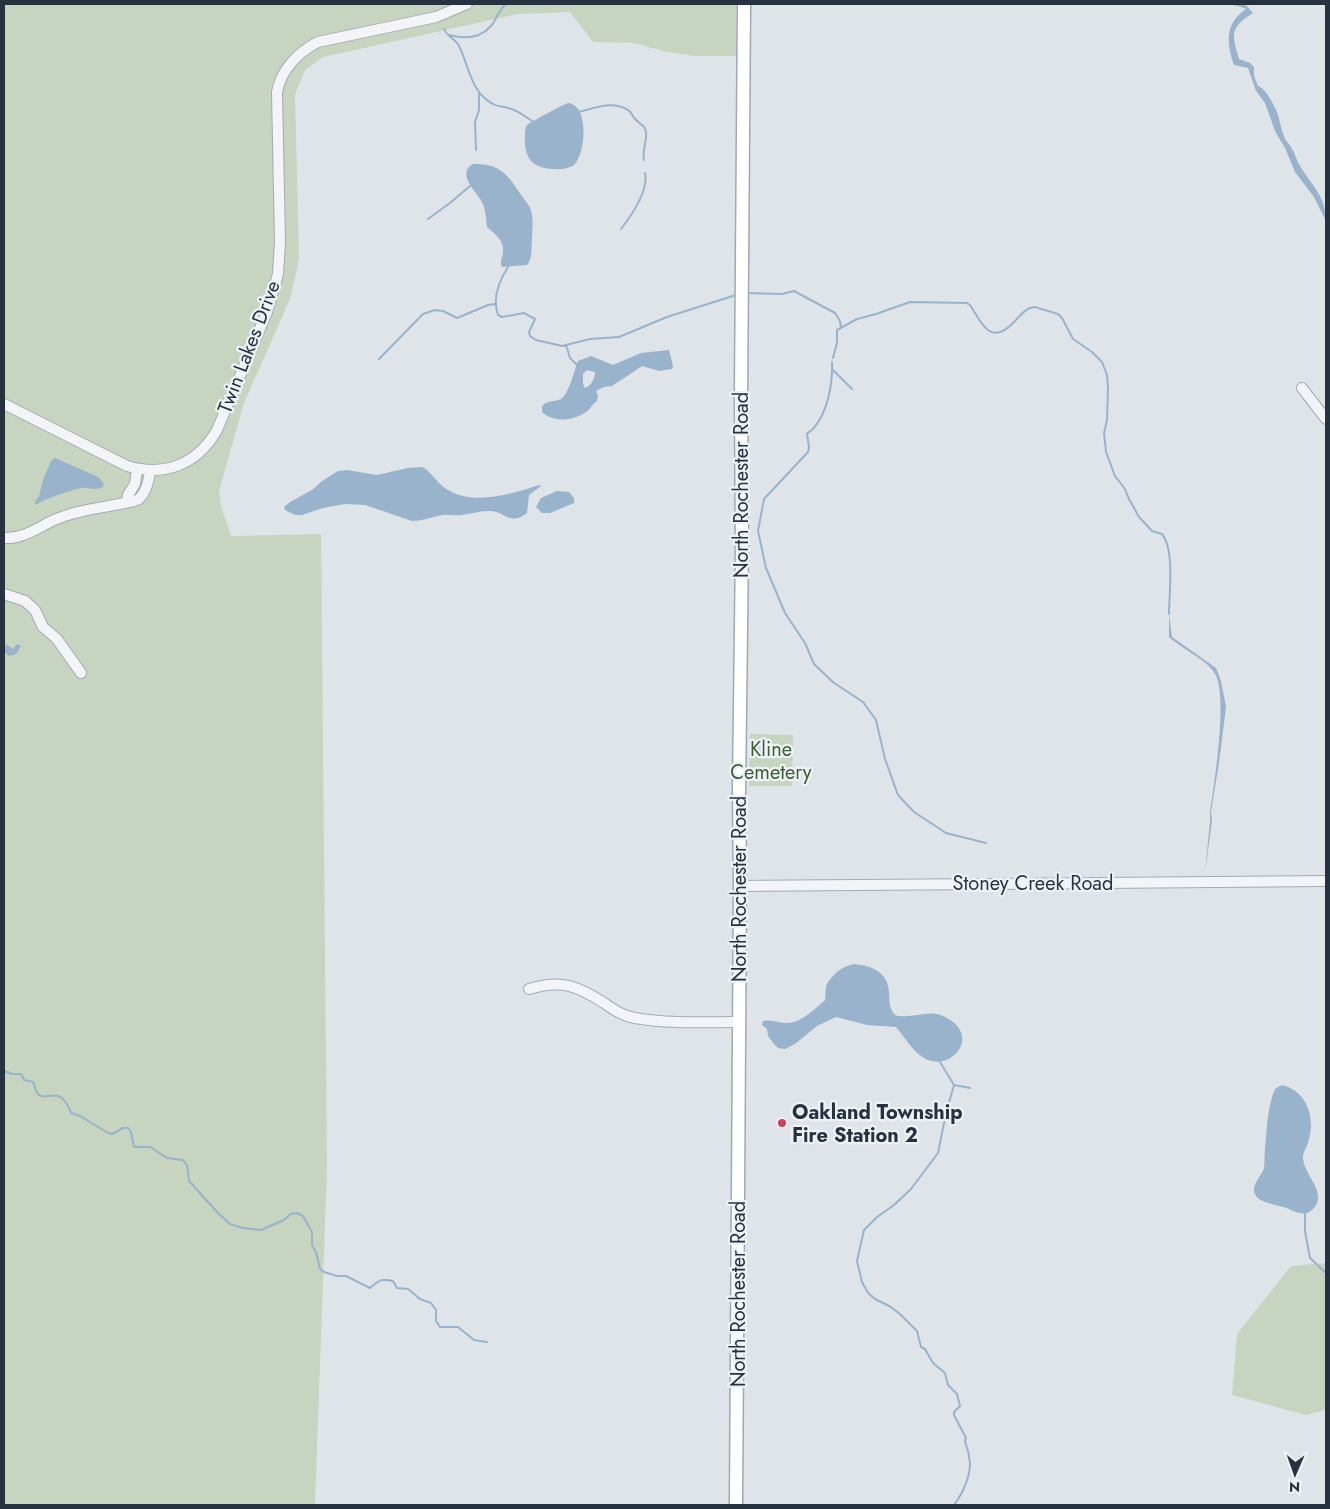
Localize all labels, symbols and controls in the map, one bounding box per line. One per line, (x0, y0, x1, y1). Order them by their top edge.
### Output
street label: Twin Lakes Drive (210, 276, 288, 418)
street label: North Rochester Road (727, 392, 756, 578)
park label: Kline Cemetery (730, 735, 812, 787)
street label: North Rochester Road (725, 796, 754, 982)
street label: Stoney Creek Road (953, 869, 1113, 898)
place label: Oakland Township Fire Station 2 (792, 1098, 963, 1150)
marker: Oakland Township Fire Station 2 (776, 1117, 788, 1129)
street label: North Rochester Road (724, 1201, 753, 1387)
north arrow (1270, 1449, 1320, 1499)
text: N (1289, 1477, 1300, 1497)

